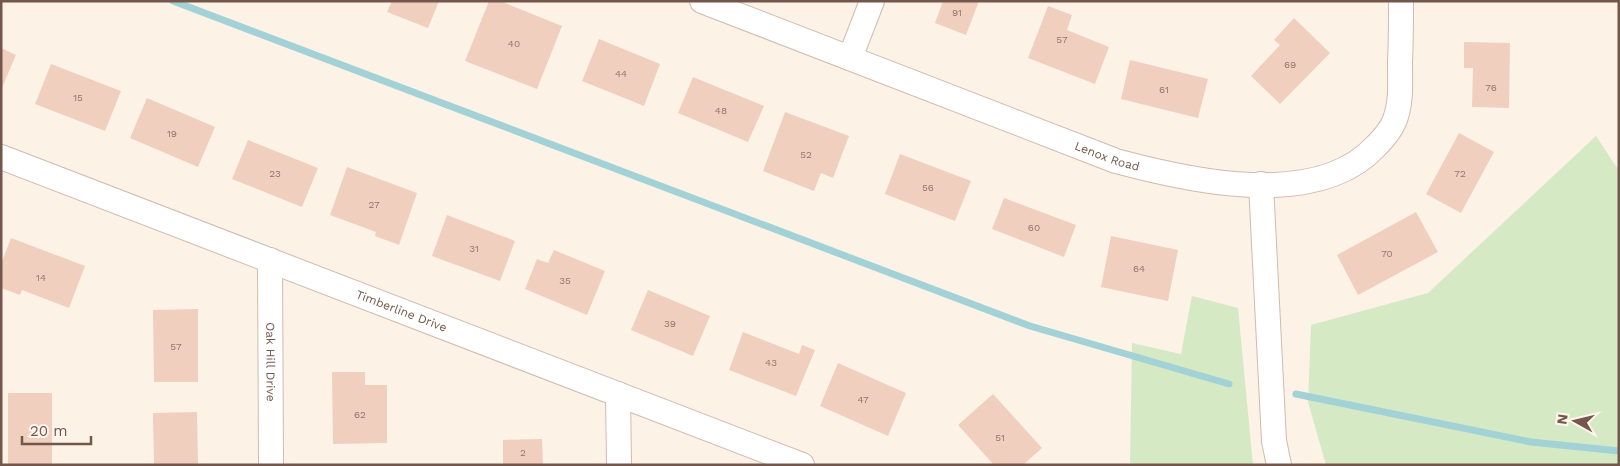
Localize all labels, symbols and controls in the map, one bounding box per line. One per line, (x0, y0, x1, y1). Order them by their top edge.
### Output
house number: 91 (952, 7, 962, 18)
house number: 57 (1056, 34, 1068, 45)
house number: 40 (508, 38, 520, 49)
house number: 69 (1284, 59, 1296, 70)
house number: 44 (615, 68, 627, 79)
house number: 76 (1485, 82, 1497, 93)
house number: 61 (1159, 84, 1169, 95)
house number: 15 (73, 92, 83, 103)
house number: 48 (715, 105, 727, 116)
house number: 19 (167, 128, 177, 139)
street label: Lenox Road (1073, 139, 1141, 174)
house number: 52 (800, 149, 812, 160)
house number: 23 (269, 168, 281, 179)
house number: 72 (1454, 168, 1466, 179)
house number: 56 (922, 182, 934, 193)
house number: 27 (368, 199, 380, 210)
house number: 60 (1028, 222, 1040, 233)
house number: 31 (469, 243, 479, 254)
house number: 70 (1381, 248, 1393, 259)
house number: 64 (1133, 263, 1145, 274)
house number: 14 (36, 272, 46, 283)
house number: 35 (559, 275, 571, 286)
street label: Timberline Drive (354, 287, 449, 335)
house number: 39 (664, 318, 676, 329)
street label: Oak Hill Drive (263, 322, 278, 402)
house number: 57 (170, 341, 182, 352)
house number: 43 (765, 357, 777, 368)
house number: 47 (857, 394, 869, 405)
north arrow (1550, 396, 1600, 446)
house number: 62 (354, 409, 366, 420)
text: N (1553, 413, 1571, 425)
scale bar (22, 414, 91, 446)
text: 20 m (30, 422, 68, 440)
house number: 51 (995, 432, 1005, 443)
house number: 2 (520, 447, 526, 458)

